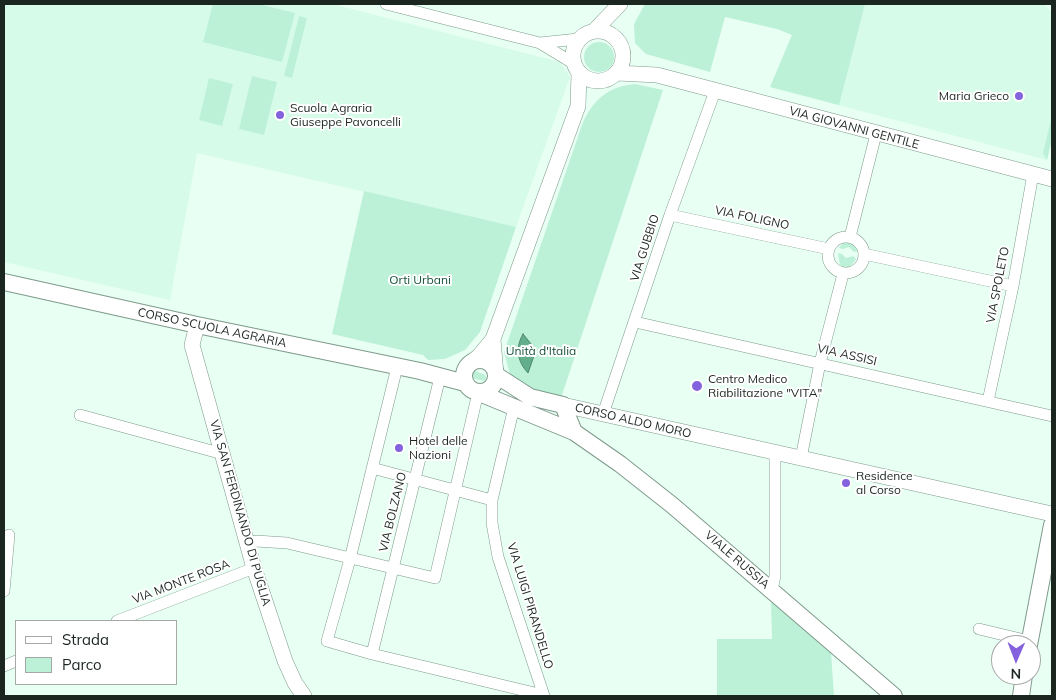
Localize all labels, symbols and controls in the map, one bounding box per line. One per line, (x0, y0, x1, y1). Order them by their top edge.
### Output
place label: Maria Grieco (939, 89, 1009, 103)
marker: Maria Grieco (1013, 90, 1025, 102)
place label: Scuola Agraria Giuseppe Pavoncelli (290, 101, 401, 129)
street label: VIA GIOVANNI GENTILE (787, 104, 921, 152)
marker: Scuola Agraria Giuseppe Pavoncelli (274, 109, 286, 121)
street label: VIA FOLIGNO (713, 203, 791, 233)
street label: VIA GUBBIO (627, 213, 663, 283)
street label: VIA SPOLETO (984, 246, 1012, 324)
park label: Orti Urbani (389, 273, 451, 287)
street label: CORSO SCUOLA AGRARIA (136, 305, 288, 351)
street label: VIA ASSISI (816, 341, 878, 369)
park label: Unità d'Italia (506, 344, 576, 358)
place label: Centro Medico Riabilitazione "VITA" (708, 372, 822, 400)
marker: Centro Medico Riabilitazione "VITA" (690, 379, 704, 393)
street label: CORSO ALDO MORO (573, 401, 693, 441)
street label: VIA SAN FERDINANDO DI PUGLIA (206, 418, 274, 608)
place label: Hotel delle Nazioni (409, 434, 468, 462)
marker: Hotel delle Nazioni (393, 442, 405, 454)
place label: Residence al Corso (856, 469, 913, 497)
street label: VIA BOLZANO (376, 471, 410, 553)
marker: Residence al Corso (840, 477, 852, 489)
street label: VIALE RUSSIA (702, 528, 772, 592)
street label: VIA LUIGI PIRANDELLO (504, 541, 556, 671)
street label: VIA MONTE ROSA (130, 557, 232, 607)
legend (15, 620, 178, 685)
text: Strada (62, 630, 109, 649)
north arrow (991, 635, 1041, 685)
text: Parco (62, 655, 102, 674)
text: N (1010, 665, 1021, 683)

